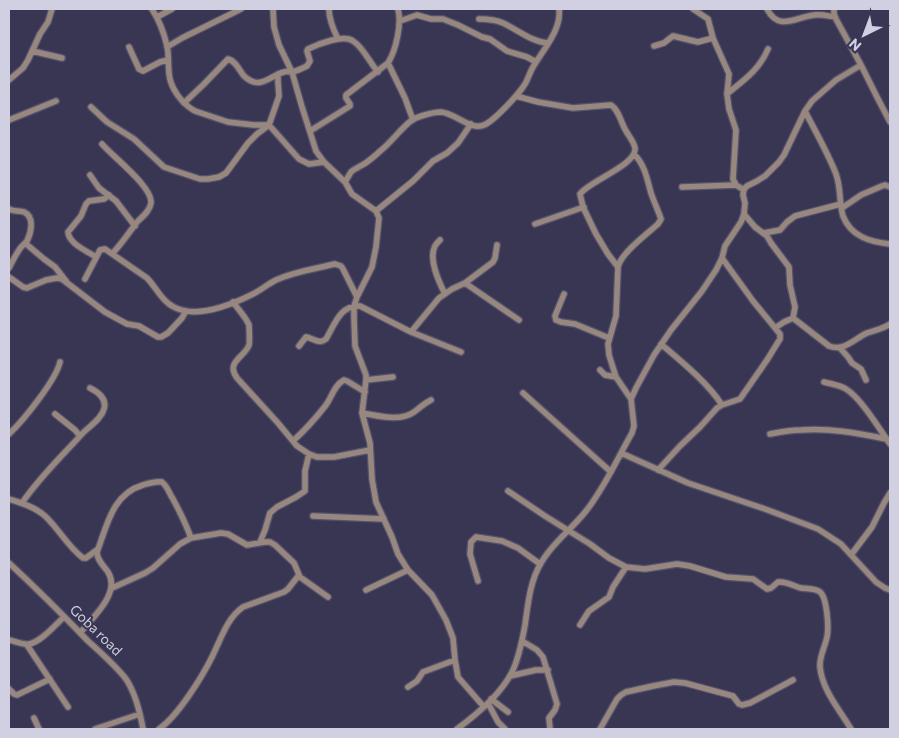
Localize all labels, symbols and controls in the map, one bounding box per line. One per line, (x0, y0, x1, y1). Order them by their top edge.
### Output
north arrow (839, 10, 889, 60)
text: N (845, 35, 865, 55)
street label: Goba road (67, 601, 126, 659)

